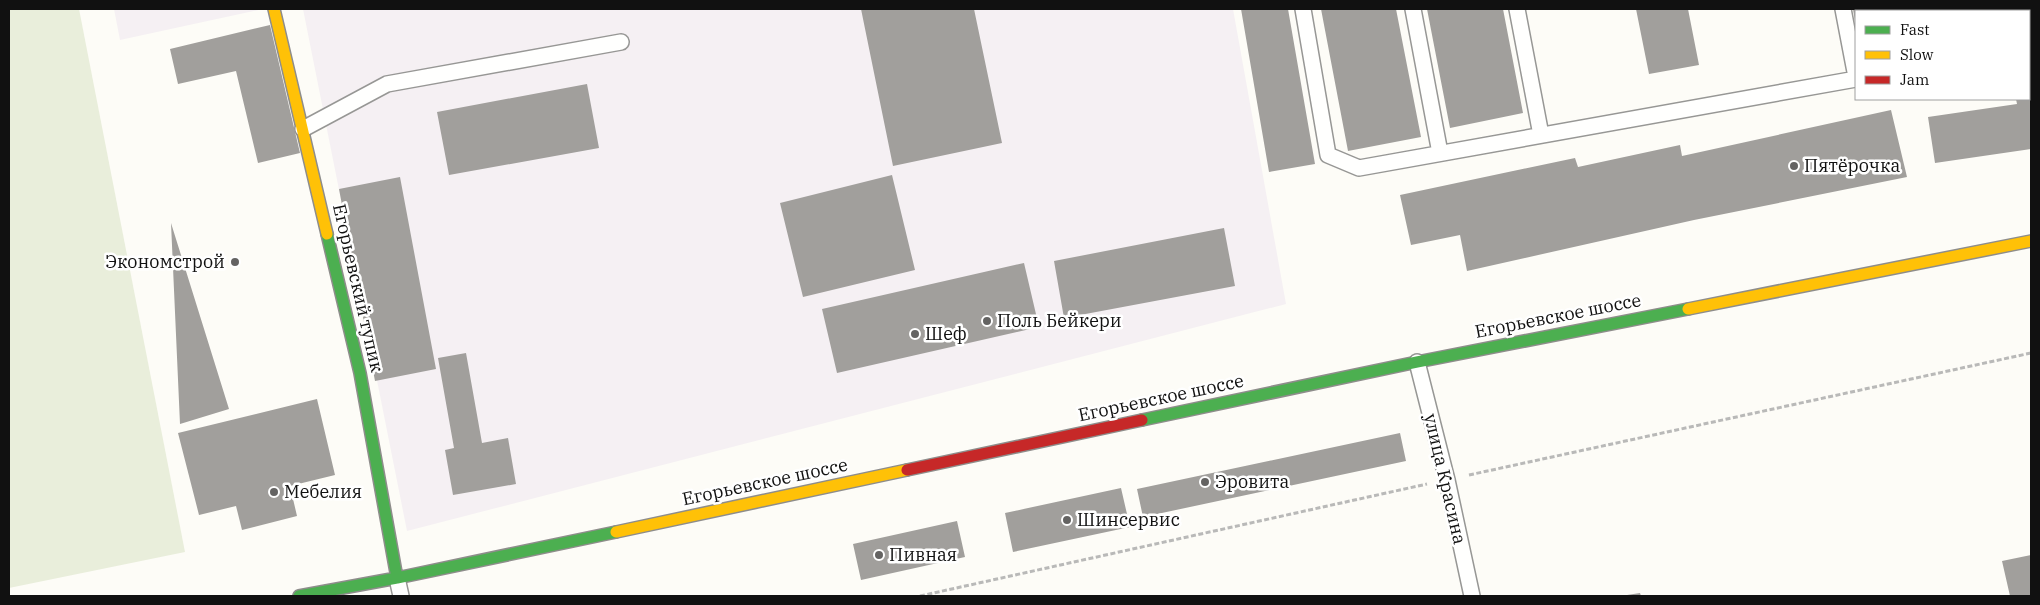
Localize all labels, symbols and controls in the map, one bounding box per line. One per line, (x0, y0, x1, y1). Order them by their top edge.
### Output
legend (1855, 10, 2030, 100)
text: Fast (1900, 20, 1930, 39)
text: Slow (1900, 45, 1934, 64)
text: Jam (1900, 70, 1929, 89)
place label: Пятёрочка (1804, 154, 1900, 177)
marker: Пятёрочка (1788, 160, 1800, 172)
street label: Егорьевский тупик (328, 201, 389, 375)
place label: Экономстрой (105, 250, 225, 273)
marker: Экономстрой (229, 256, 241, 268)
street label: Егорьевское шоссе (1473, 288, 1643, 343)
place label: Поль Бейкери (997, 309, 1122, 332)
marker: Поль Бейкери (981, 315, 993, 327)
place label: Шеф (925, 322, 967, 345)
marker: Шеф (909, 328, 921, 340)
street label: Егорьевское шоссе (1076, 369, 1246, 426)
street label: улица Красина (1419, 411, 1472, 547)
street label: Егорьевское шоссе (680, 453, 850, 510)
place label: Эровита (1215, 470, 1289, 493)
marker: Эровита (1199, 476, 1211, 488)
place label: Мебелия (284, 480, 362, 503)
marker: Мебелия (268, 486, 280, 498)
place label: Шинсервис (1077, 508, 1180, 531)
marker: Шинсервис (1061, 514, 1073, 526)
place label: Пивная (889, 543, 957, 566)
marker: Пивная (873, 549, 885, 561)

